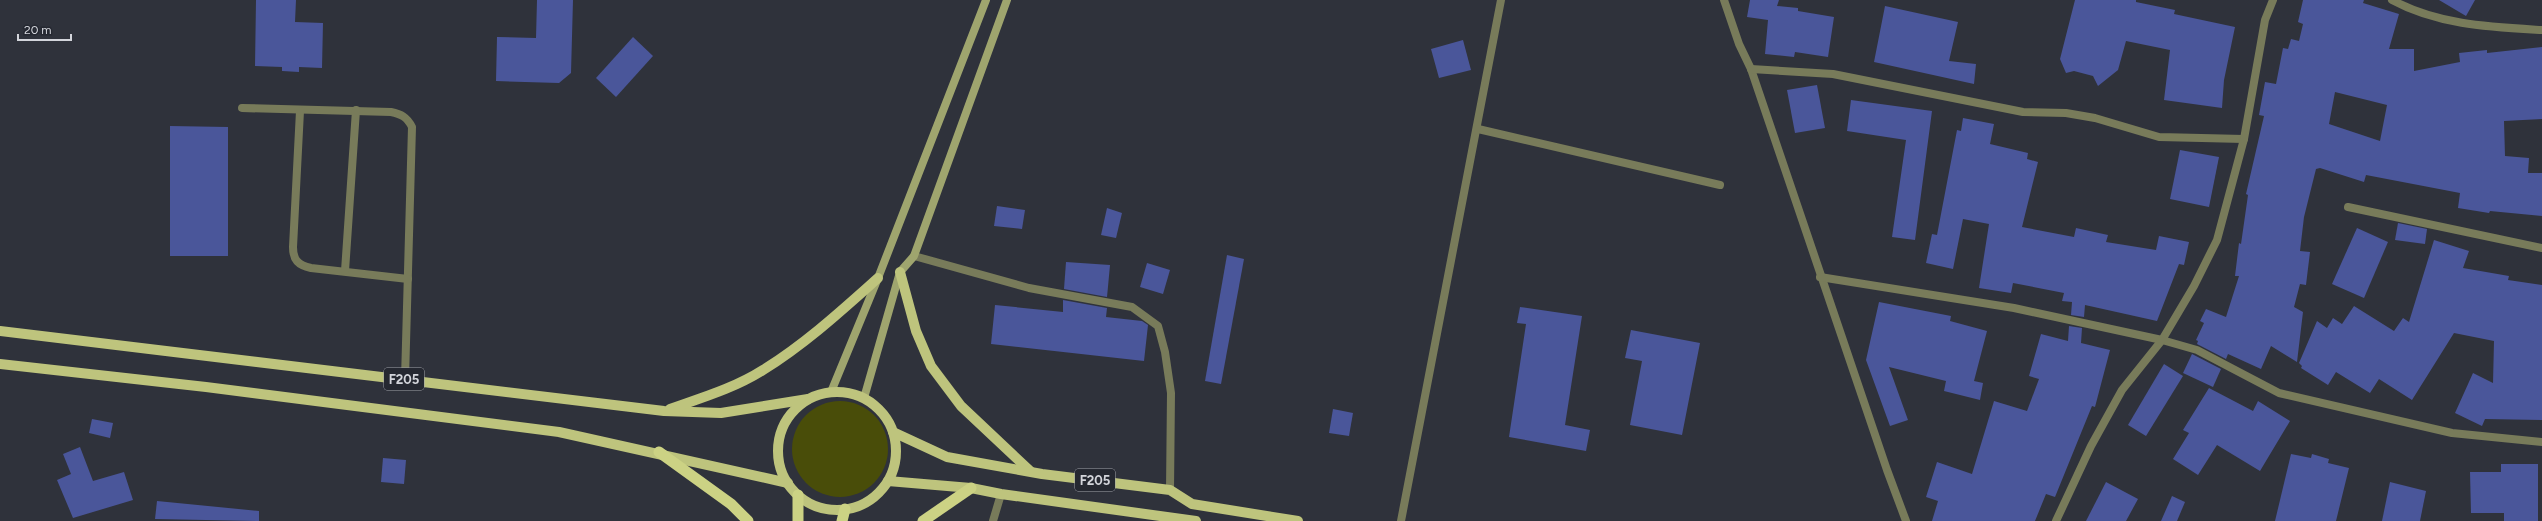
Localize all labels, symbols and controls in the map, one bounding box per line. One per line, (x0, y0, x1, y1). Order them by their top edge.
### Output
scale bar (18, 16, 71, 42)
text: 20 m (24, 23, 52, 37)
road number: F205 (384, 368, 424, 390)
road number: F205 (1075, 469, 1115, 491)

